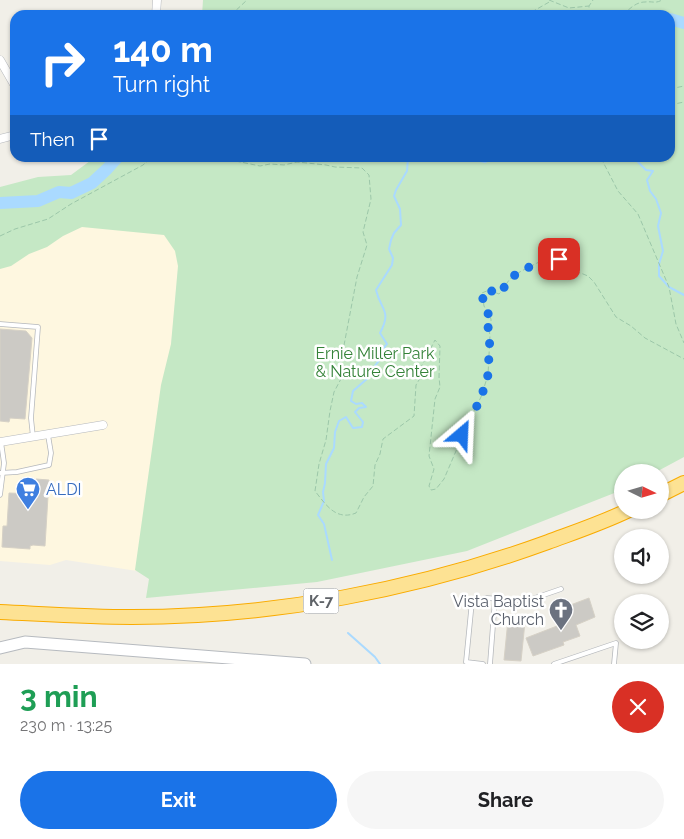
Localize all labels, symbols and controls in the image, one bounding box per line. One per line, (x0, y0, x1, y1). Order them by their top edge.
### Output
text: 140 m (113, 29, 213, 70)
icon: right (30, 30, 95, 95)
text: Turn right (113, 71, 210, 97)
icon: arrive (85, 125, 113, 153)
text: Then (30, 128, 75, 150)
pin (538, 238, 580, 280)
icon: arrive (545, 245, 573, 273)
park label: Ernie Miller Park & Nature Center (315, 344, 435, 381)
position arrow (435, 408, 487, 460)
north arrow (614, 464, 669, 519)
map controls (614, 464, 669, 649)
supermarket icon: ALDI (15, 476, 41, 510)
place label: ALDI (46, 480, 82, 499)
button: sound (614, 529, 669, 584)
road number: K-7 (304, 588, 338, 614)
place label: Vista Baptist Church (453, 592, 545, 629)
button: layers (614, 594, 669, 649)
church icon: Vista Baptist Church (548, 597, 574, 631)
text: 3 min (20, 679, 98, 714)
button: close (612, 681, 664, 733)
text: 230 m · 13:25 (20, 716, 112, 735)
button: Exit (20, 771, 337, 829)
button: Share (347, 771, 664, 829)

